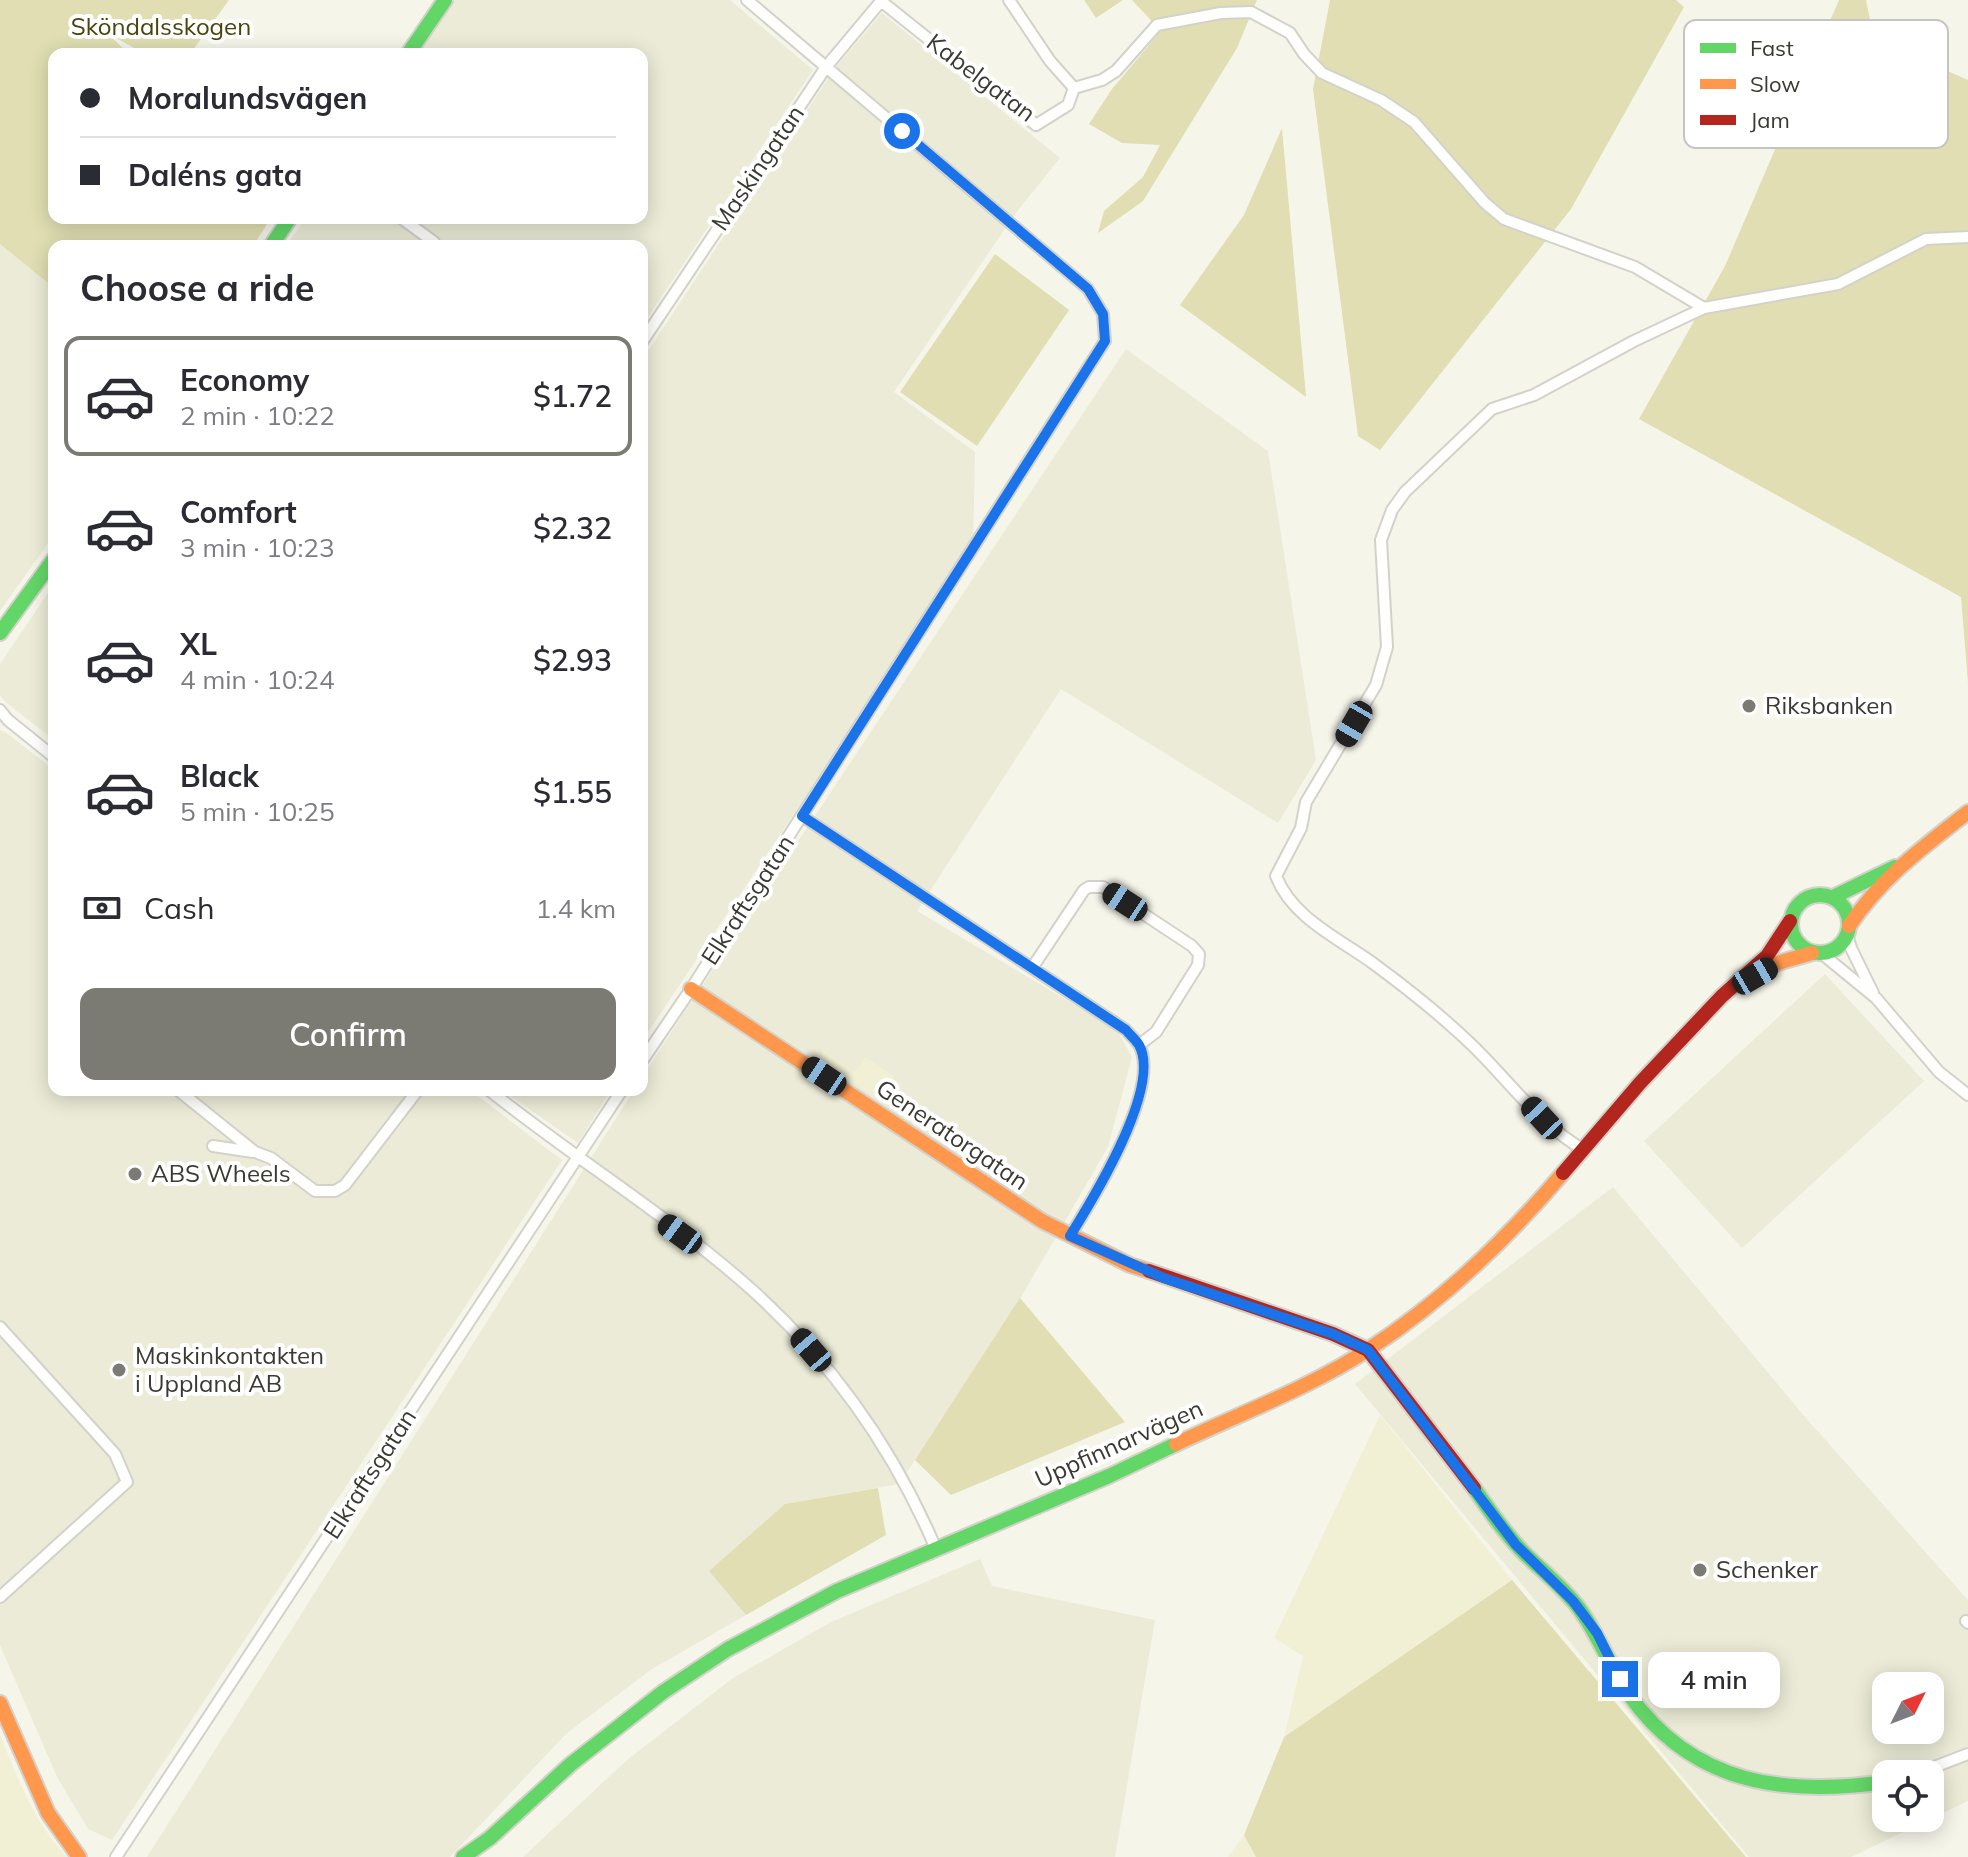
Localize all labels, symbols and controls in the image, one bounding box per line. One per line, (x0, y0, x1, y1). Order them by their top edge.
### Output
park label: Sköndalsskogen (71, 11, 251, 41)
legend (1684, 20, 1948, 148)
street label: Kabelgatan (921, 27, 1042, 128)
text: Fast (1750, 34, 1794, 62)
text: Slow (1750, 70, 1800, 98)
text: Moralundsvägen (128, 79, 367, 117)
street label: Maskingatan (704, 99, 810, 236)
text: Jam (1750, 106, 1790, 134)
route start (884, 113, 920, 149)
text: Daléns gata (128, 156, 302, 194)
text: Choose a ride (80, 265, 314, 310)
icon: car (84, 360, 156, 432)
text: Economy (180, 361, 309, 399)
text: $1.72 (533, 377, 612, 415)
text: 2 min · 10:22 (180, 399, 335, 432)
icon: car (84, 492, 156, 564)
text: Comfort (180, 493, 297, 531)
text: $2.32 (533, 509, 612, 547)
text: 3 min · 10:23 (180, 531, 335, 564)
icon: car (84, 624, 156, 696)
text: XL (180, 625, 217, 663)
text: $2.93 (533, 641, 612, 679)
text: 4 min · 10:24 (180, 663, 335, 696)
place label: Riksbanken (1765, 690, 1893, 720)
car (1332, 697, 1376, 751)
marker: Riksbanken (1740, 697, 1758, 715)
icon: car (84, 756, 156, 828)
text: Black (180, 757, 259, 795)
text: $1.55 (533, 773, 612, 811)
text: 5 min · 10:25 (180, 795, 335, 828)
street label: Elkraftsgatan (694, 829, 800, 970)
car (1098, 879, 1152, 925)
icon: cash (80, 886, 124, 930)
text: Cash (144, 889, 215, 927)
text: 1.4 km (536, 892, 616, 925)
car (1728, 954, 1782, 998)
button: Confirm (80, 988, 616, 1080)
car (797, 1053, 851, 1099)
street label: Generatorgatan (871, 1072, 1034, 1196)
car (1517, 1092, 1567, 1144)
place label: ABS Wheels (151, 1158, 291, 1188)
marker: ABS Wheels (126, 1165, 144, 1183)
car (654, 1210, 706, 1258)
car (786, 1324, 836, 1376)
place label: Maskinkontakten i Uppland AB (135, 1340, 324, 1398)
marker: Maskinkontakten i Uppland AB (110, 1361, 128, 1379)
street label: Uppfinnarvägen (1030, 1393, 1207, 1494)
street label: Elkraftsgatan (316, 1403, 422, 1544)
place label: Schenker (1716, 1554, 1818, 1584)
marker: Schenker (1691, 1561, 1709, 1579)
callout: 4 min (1648, 1651, 1780, 1707)
route end (1602, 1661, 1638, 1697)
text: 4 min (1680, 1663, 1748, 1696)
north arrow (1872, 1672, 1944, 1744)
map controls (1872, 1672, 1944, 1832)
button: locate (1872, 1760, 1944, 1832)

